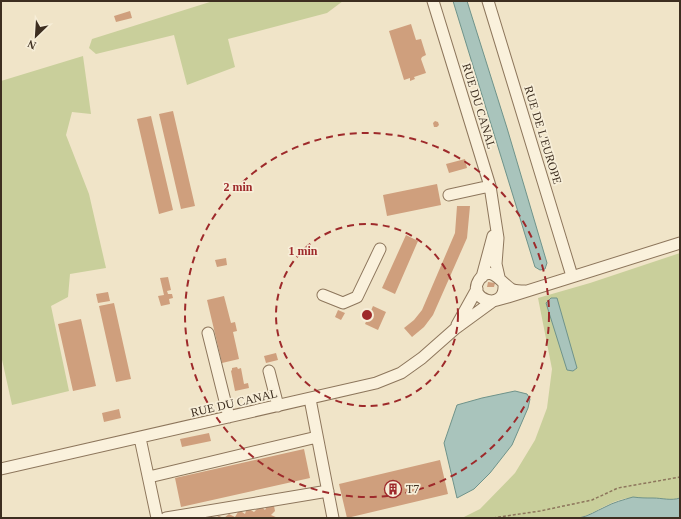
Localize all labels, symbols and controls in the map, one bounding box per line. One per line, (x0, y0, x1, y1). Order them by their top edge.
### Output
north arrow (16, 16, 56, 56)
text: N (26, 38, 38, 52)
street label: RUE DU CANAL (459, 62, 499, 150)
street label: RUE DE L'EUROPE (521, 84, 565, 186)
text: 2 min (223, 180, 253, 194)
text: 1 min (288, 244, 318, 258)
centre of rings (360, 308, 374, 322)
street label: RUE DU CANAL (189, 386, 279, 420)
building icon: T7 (383, 479, 403, 499)
place label: T7 (406, 482, 419, 496)

